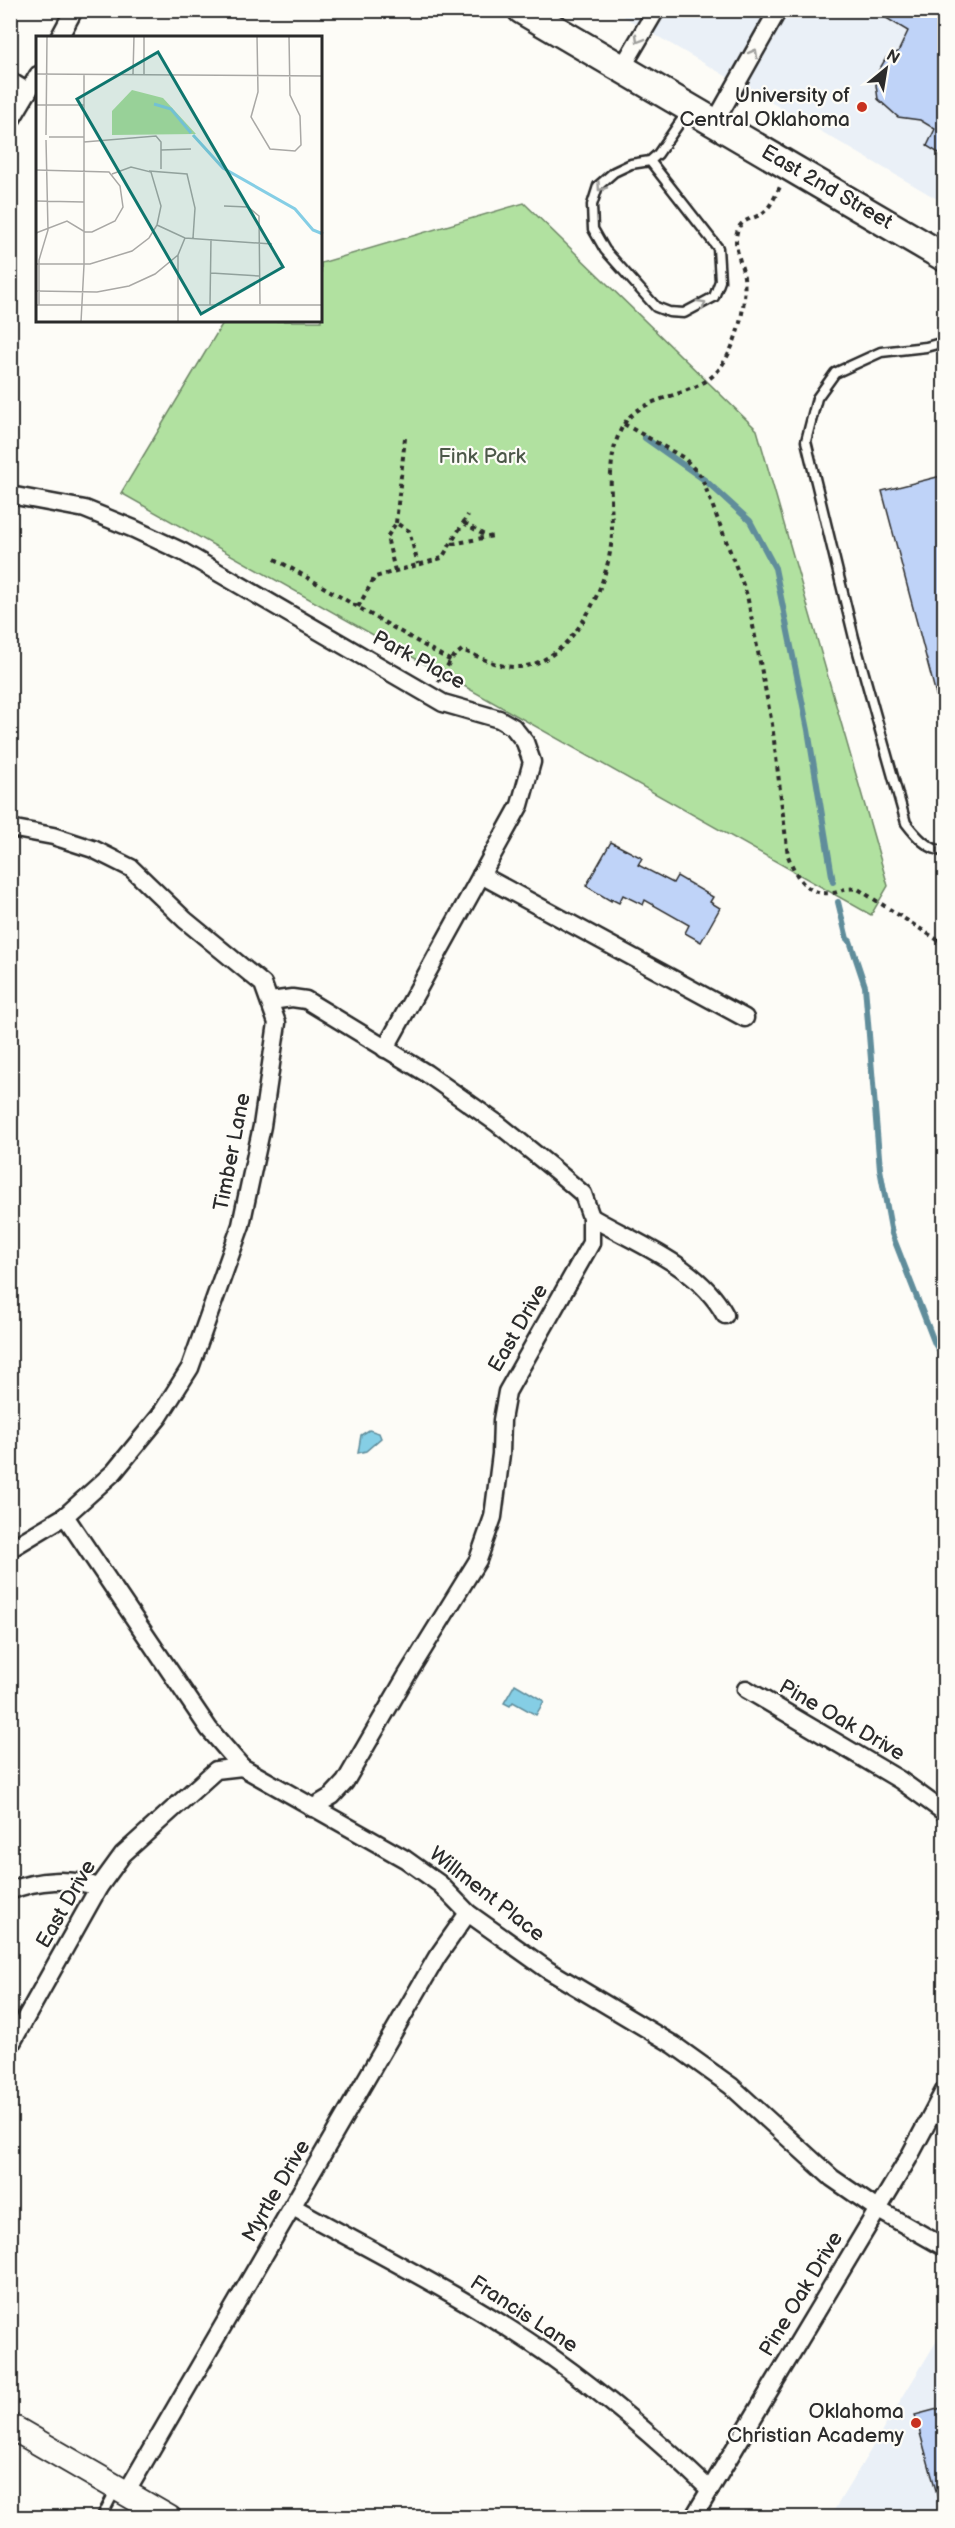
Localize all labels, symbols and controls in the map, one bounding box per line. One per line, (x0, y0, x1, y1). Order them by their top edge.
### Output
one-way arrow (635, 33, 646, 43)
inset map (36, 36, 322, 322)
north arrow (856, 39, 916, 99)
text: N (883, 46, 903, 69)
one-way arrow (747, 49, 758, 59)
place label: University of Central Oklahoma (679, 83, 851, 132)
marker: University of Central Oklahoma (855, 100, 869, 114)
street label: East 2nd Street (757, 139, 898, 235)
one-way arrow (597, 180, 608, 191)
one-way arrow (696, 300, 706, 312)
park label: Fink Park (438, 444, 526, 469)
street label: Park Place (369, 625, 469, 695)
street label: Timber Lane (208, 1091, 256, 1213)
street label: East Drive (483, 1279, 553, 1377)
street label: Pine Oak Drive (775, 1674, 909, 1766)
street label: Willment Place (424, 1841, 550, 1947)
street label: East Drive (31, 1855, 101, 1953)
street label: Myrtle Drive (237, 2135, 315, 2247)
street label: Pine Oak Drive (754, 2227, 848, 2361)
street label: Francis Lane (466, 2270, 582, 2358)
place label: Oklahoma Christian Academy (727, 2399, 905, 2448)
marker: Oklahoma Christian Academy (909, 2416, 923, 2430)

